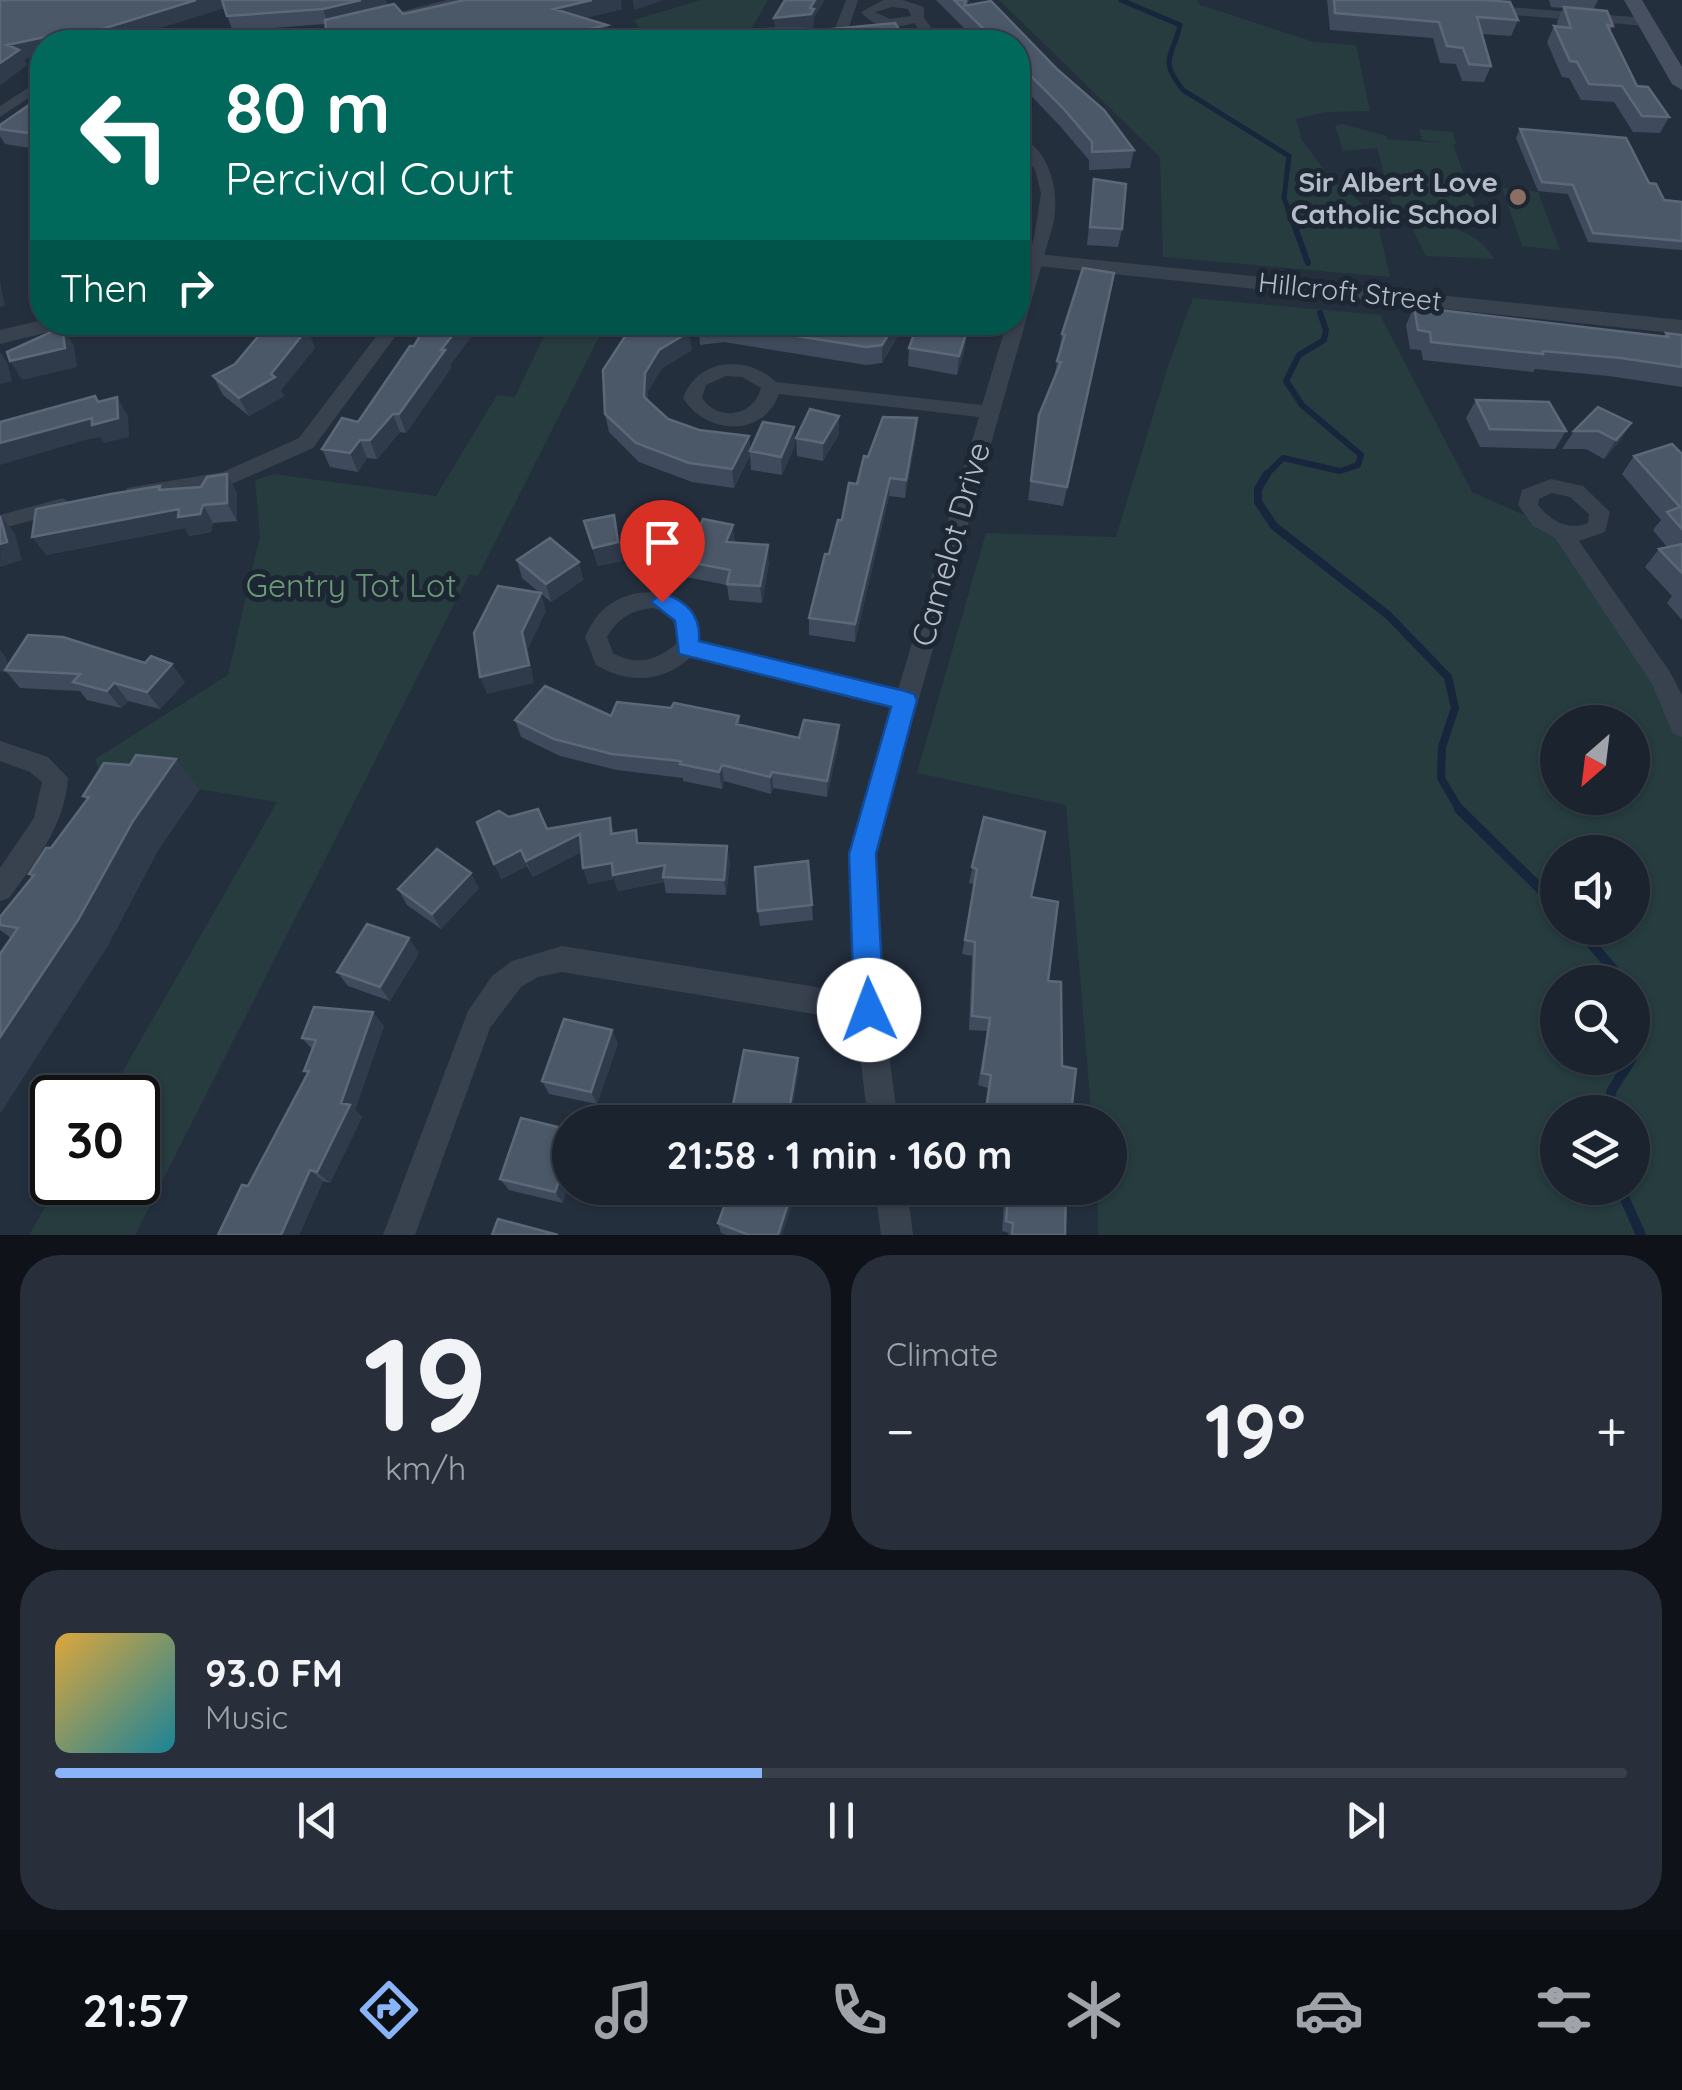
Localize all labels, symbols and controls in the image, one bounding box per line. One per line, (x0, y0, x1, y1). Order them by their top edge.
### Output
text: 80 m (225, 63, 390, 151)
icon: left (60, 70, 190, 200)
text: Percival Court (225, 150, 514, 206)
place label: Sir Albert Love Catholic School (1291, 164, 1498, 231)
marker: Sir Albert Love Catholic School (1507, 186, 1529, 208)
icon: right (168, 260, 223, 315)
text: Then (60, 264, 148, 312)
street label: Hillcroft Street (1257, 264, 1443, 318)
street label: Camelot Drive (902, 437, 998, 651)
pin (620, 500, 705, 603)
icon: arrive (635, 515, 690, 570)
park label: Gentry Tot Lot (246, 565, 456, 605)
north arrow (1540, 705, 1650, 815)
map controls (1540, 705, 1650, 1205)
button: sound (1540, 835, 1650, 945)
position arrow (817, 958, 921, 1062)
button: search (1540, 965, 1650, 1075)
speed limit sign: 30 (30, 1075, 160, 1205)
button: layers (1540, 1095, 1650, 1205)
text: 21:58 · 1 min · 160 m (667, 1131, 1012, 1179)
text: 19 (363, 1301, 488, 1464)
text: Climate (886, 1334, 998, 1374)
text: 19° (1205, 1383, 1306, 1477)
text: − (886, 1396, 915, 1465)
text: + (1596, 1396, 1627, 1465)
text: km/h (385, 1448, 466, 1488)
text: 93.0 FM (205, 1649, 343, 1697)
text: Music (205, 1697, 288, 1737)
icon: previous (290, 1793, 345, 1848)
icon: pause (814, 1793, 869, 1848)
icon: next (1338, 1793, 1393, 1848)
icon: directions (354, 1975, 424, 2045)
icon: music (589, 1975, 659, 2045)
icon: phone (824, 1975, 894, 2045)
icon: climate (1059, 1975, 1129, 2045)
icon: car (1294, 1975, 1364, 2045)
icon: filters (1529, 1975, 1599, 2045)
text: 21:57 (83, 1982, 189, 2038)

